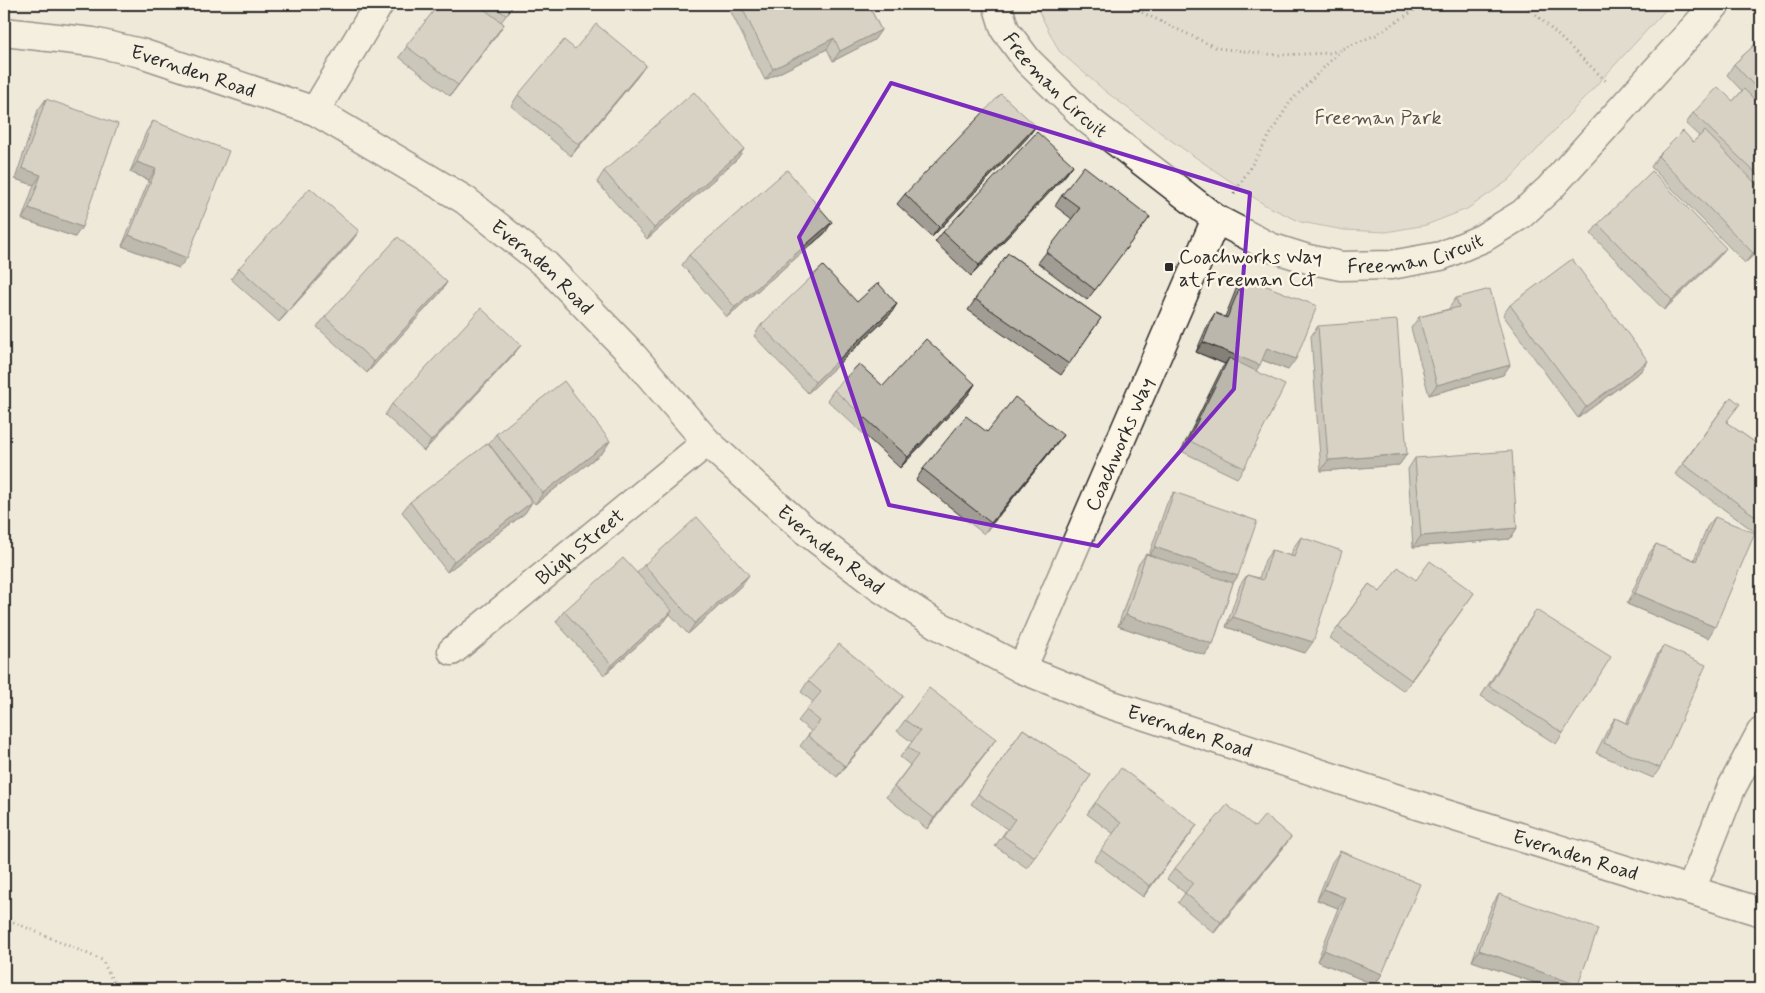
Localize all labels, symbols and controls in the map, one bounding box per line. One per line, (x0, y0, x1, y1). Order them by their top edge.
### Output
street label: Freeman Circuit (996, 27, 1112, 145)
street label: Evernden Road (128, 39, 259, 105)
park label: Freeman Park (1314, 105, 1442, 132)
street label: Evernden Road (485, 214, 599, 321)
street label: Freeman Circuit (1347, 227, 1488, 281)
place label: Coachworks Way at Freeman Cct (1179, 244, 1322, 294)
marker: Coachworks Way at Freeman Cct (1163, 261, 1175, 273)
street label: Coachworks Way (1080, 374, 1161, 516)
street label: Evernden Road (771, 499, 889, 601)
street label: Bligh Street (531, 503, 631, 592)
street label: Evernden Road (1124, 699, 1255, 765)
street label: Evernden Road (1509, 824, 1641, 888)

